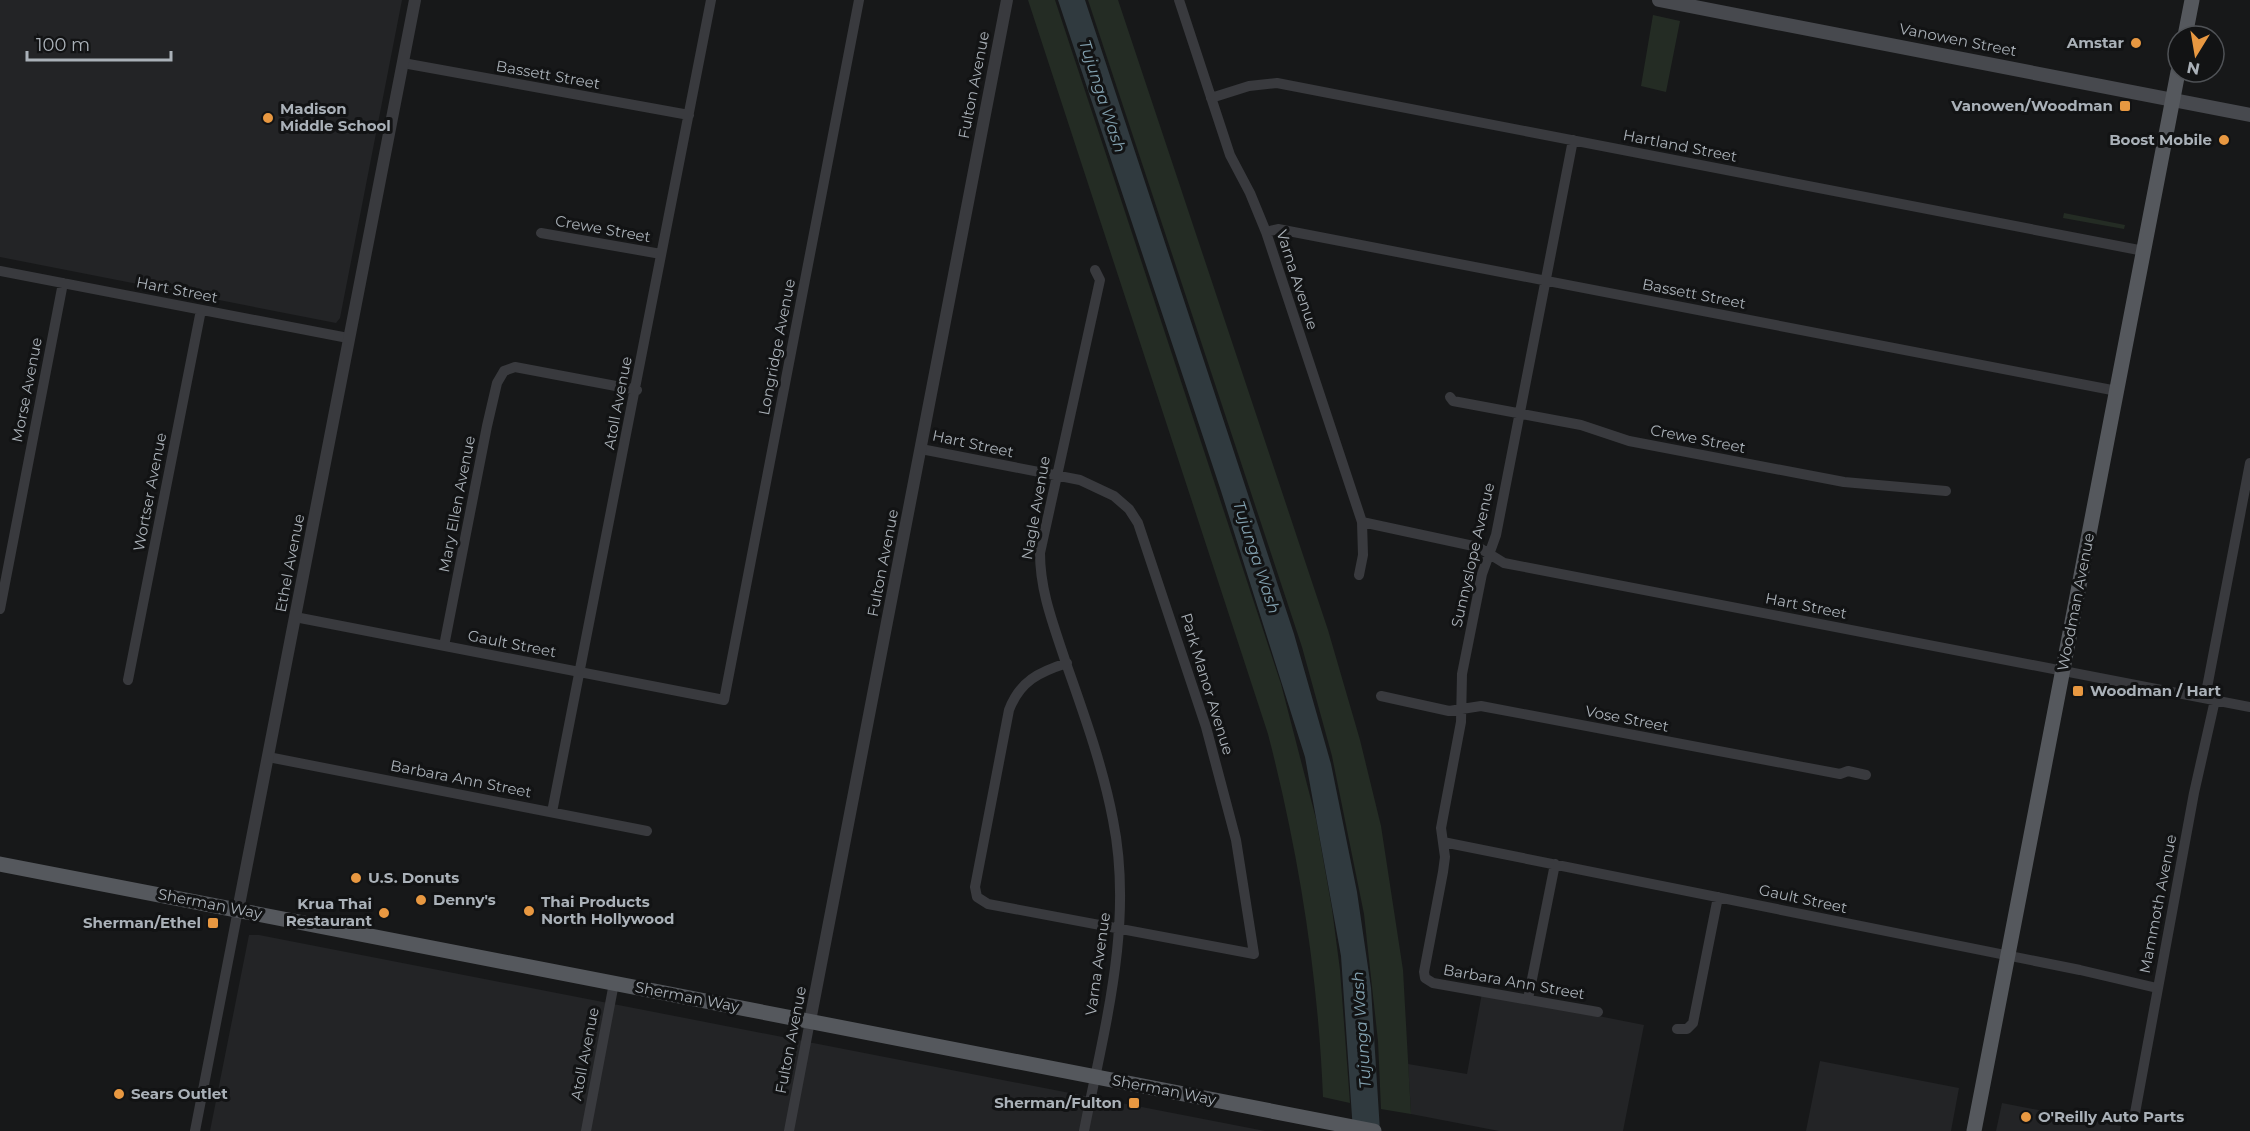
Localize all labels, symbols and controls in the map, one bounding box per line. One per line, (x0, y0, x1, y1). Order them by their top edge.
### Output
street label: Vanowen Street (1898, 19, 2018, 60)
scale bar (27, 24, 171, 62)
north arrow (2166, 24, 2226, 84)
street label: Fulton Avenue (954, 30, 993, 140)
place label: Amstar (2066, 33, 2125, 52)
text: 100 m (36, 34, 90, 56)
marker: Amstar (2129, 36, 2143, 50)
water label: Tujunga Wash (1075, 37, 1130, 155)
street label: Bassett Street (495, 56, 602, 93)
text: N (2185, 58, 2201, 79)
place label: Vanowen/Woodman (1950, 96, 2113, 115)
place label: Madison Middle School (280, 99, 391, 135)
marker: Vanowen/Woodman (2118, 99, 2132, 113)
marker: Madison Middle School (261, 111, 275, 125)
street label: Hartland Street (1621, 125, 1739, 166)
place label: Boost Mobile (2109, 130, 2212, 149)
marker: Boost Mobile (2217, 133, 2231, 147)
street label: Crewe Street (554, 211, 652, 246)
street label: Varna Avenue (1272, 227, 1323, 332)
street label: Hart Street (135, 272, 219, 307)
street label: Bassett Street (1641, 274, 1748, 313)
street label: Longridge Avenue (754, 277, 799, 417)
street label: Morse Avenue (7, 336, 46, 444)
street label: Atoll Avenue (599, 355, 636, 451)
street label: Crewe Street (1649, 420, 1747, 457)
street label: Hart Street (931, 426, 1016, 461)
street label: Wortser Avenue (129, 431, 170, 553)
street label: Mary Ellen Avenue (434, 434, 479, 574)
street label: Nagle Avenue (1017, 455, 1054, 561)
street label: Sunnyslope Avenue (1447, 481, 1498, 629)
water label: Tujunga Wash (1229, 498, 1284, 616)
street label: Fulton Avenue (863, 508, 902, 618)
street label: Ethel Avenue (271, 512, 308, 614)
street label: Woodman Avenue (2053, 531, 2098, 673)
street label: Hart Street (1764, 588, 1848, 623)
street label: Park Manor Avenue (1177, 611, 1238, 757)
street label: Gault Street (466, 626, 558, 661)
place label: Woodman / Hart (2090, 681, 2221, 700)
marker: Woodman / Hart (2071, 684, 2085, 698)
street label: Vose Street (1584, 701, 1670, 736)
street label: Barbara Ann Street (389, 755, 533, 802)
street label: Mammoth Avenue (2135, 833, 2180, 975)
place label: U.S. Donuts (368, 868, 459, 887)
marker: U.S. Donuts (349, 871, 363, 885)
street label: Gault Street (1757, 880, 1849, 917)
street label: Sherman Way (156, 884, 265, 923)
place label: Denny's (433, 890, 496, 909)
place label: Thai Products North Hollywood (541, 892, 674, 928)
marker: Denny's (414, 893, 428, 907)
place label: Krua Thai Restaurant (286, 894, 372, 930)
marker: Thai Products North Hollywood (522, 904, 536, 918)
marker: Krua Thai Restaurant (377, 906, 391, 920)
street label: Varna Avenue (1081, 911, 1114, 1017)
place label: Sherman/Ethel (83, 913, 201, 932)
marker: Sherman/Ethel (206, 916, 220, 930)
street label: Barbara Ann Street (1442, 960, 1586, 1003)
water label: Tujunga Wash (1348, 971, 1375, 1089)
street label: Sherman Way (633, 977, 742, 1016)
street label: Fulton Avenue (771, 985, 810, 1095)
street label: Atoll Avenue (566, 1006, 603, 1102)
street label: Sherman Way (1110, 1070, 1219, 1109)
place label: Sears Outlet (131, 1084, 228, 1103)
marker: Sears Outlet (112, 1087, 126, 1101)
place label: Sherman/Fulton (994, 1093, 1122, 1112)
marker: Sherman/Fulton (1127, 1096, 1141, 1110)
place label: O'Reilly Auto Parts (2038, 1107, 2184, 1126)
marker: O'Reilly Auto Parts (2019, 1110, 2033, 1124)

